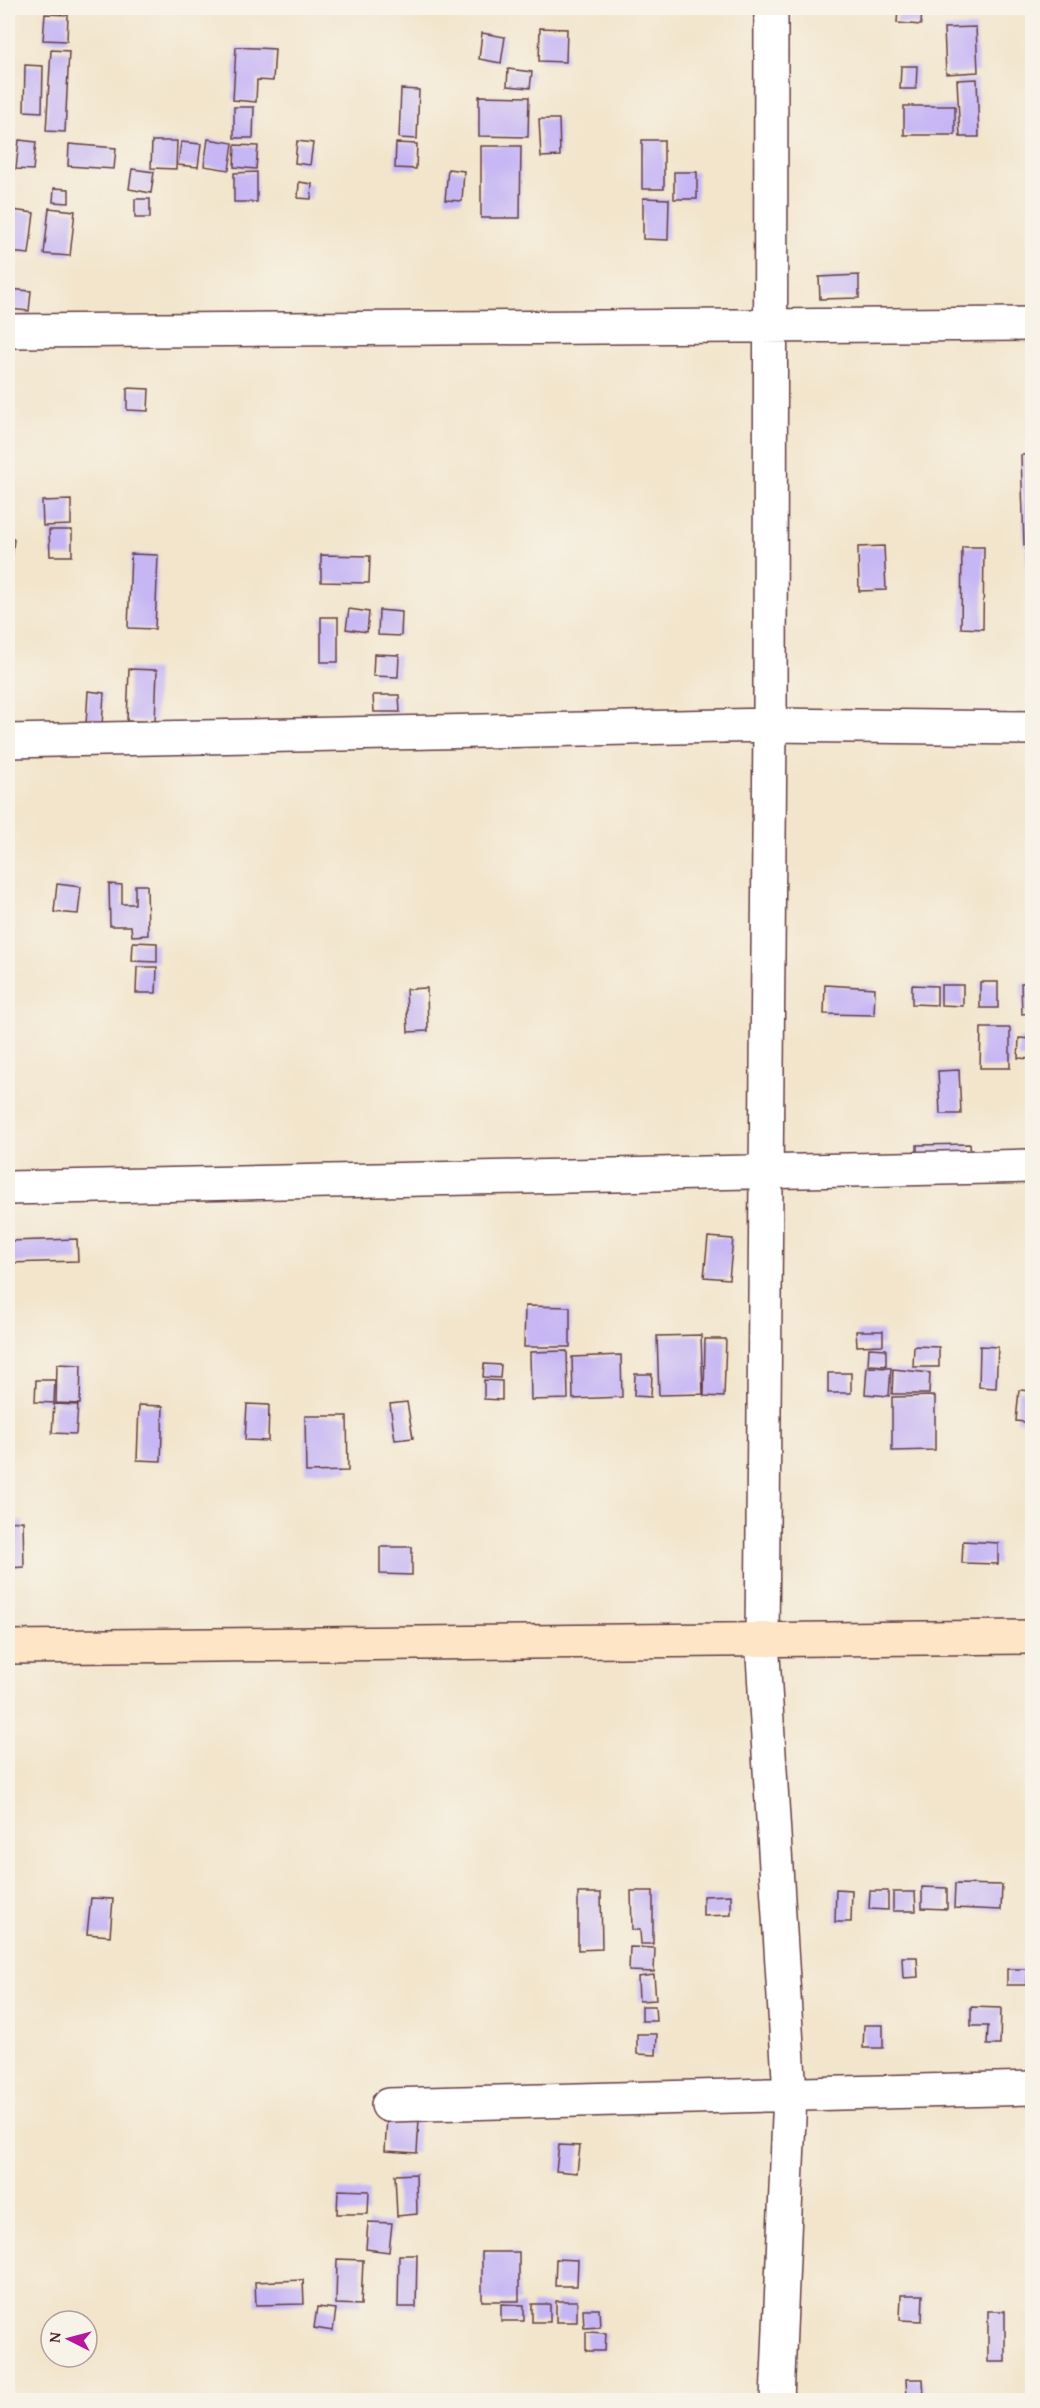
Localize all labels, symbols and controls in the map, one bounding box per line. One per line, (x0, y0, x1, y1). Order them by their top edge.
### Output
north arrow (39, 2309, 99, 2369)
text: N (42, 2331, 67, 2344)

